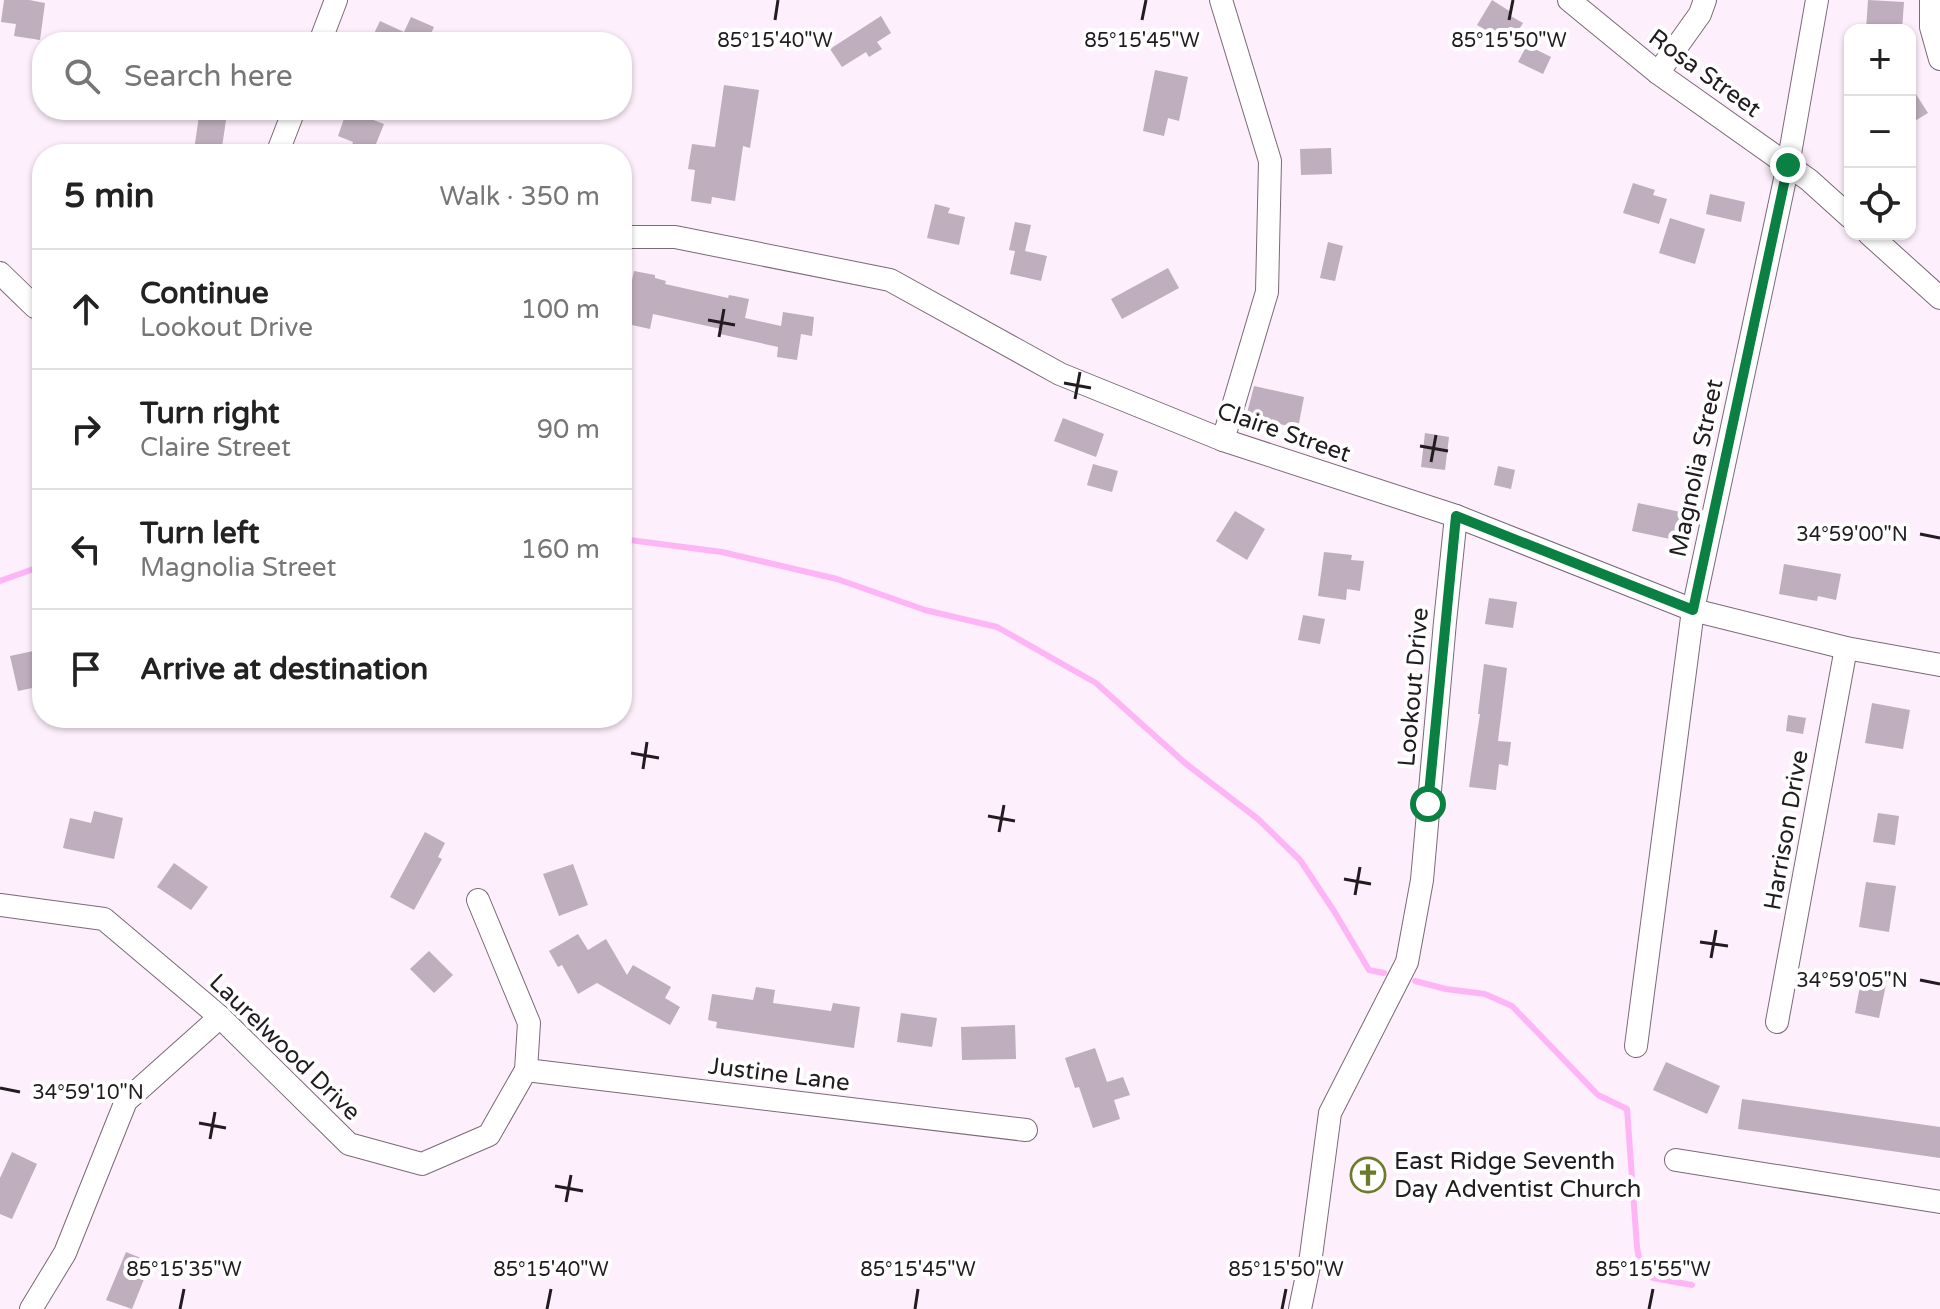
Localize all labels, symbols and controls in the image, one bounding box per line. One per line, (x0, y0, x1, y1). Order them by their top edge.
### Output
street label: Rosa Street (1643, 23, 1766, 124)
map controls (1844, 24, 1916, 240)
button: + (1844, 24, 1916, 96)
text: 85°15'40"W (717, 29, 833, 53)
text: 85°15'45"W (1084, 29, 1200, 53)
text: 85°15'50"W (1451, 29, 1567, 53)
search box (32, 32, 632, 120)
icon: search (60, 54, 104, 98)
text: Search here (124, 58, 293, 95)
button: − (1844, 96, 1916, 168)
route end (1770, 147, 1806, 183)
button: locate (1844, 168, 1916, 240)
text: 5 min (64, 176, 155, 217)
text: Walk · 350 m (440, 181, 600, 212)
text: Continue (140, 275, 269, 312)
icon: ahead (64, 287, 108, 331)
text: 100 m (520, 294, 600, 325)
text: Lookout Drive (140, 312, 313, 343)
street label: Magnolia Street (1663, 376, 1730, 560)
text: Turn right (140, 395, 280, 432)
street label: Claire Street (1213, 396, 1354, 469)
icon: right (64, 407, 108, 451)
text: 90 m (537, 414, 600, 445)
text: Claire Street (140, 432, 291, 463)
text: Turn left (140, 515, 259, 552)
text: 34°59'00"N (1796, 523, 1908, 547)
icon: left (64, 527, 108, 571)
text: 160 m (520, 534, 600, 565)
text: Magnolia Street (140, 552, 336, 583)
street label: Lookout Drive (1392, 606, 1435, 768)
icon: arrive (64, 647, 108, 691)
text: Arrive at destination (140, 651, 428, 688)
street label: Harrison Drive (1758, 748, 1815, 912)
route start (1410, 786, 1446, 822)
street label: Laurelwood Drive (203, 968, 366, 1127)
text: 34°59'05"N (1796, 969, 1908, 993)
street label: Justine Lane (707, 1051, 851, 1098)
text: 34°59'10"N (32, 1081, 144, 1105)
place label: East Ridge Seventh Day Adventist Church (1394, 1147, 1641, 1204)
church icon: East Ridge Seventh Day Adventist Church (1349, 1156, 1387, 1194)
text: 85°15'35"W (126, 1258, 242, 1282)
text: 85°15'40"W (493, 1258, 609, 1282)
text: 85°15'45"W (860, 1258, 976, 1282)
text: 85°15'50"W (1228, 1258, 1344, 1282)
text: 85°15'55"W (1595, 1258, 1711, 1282)

